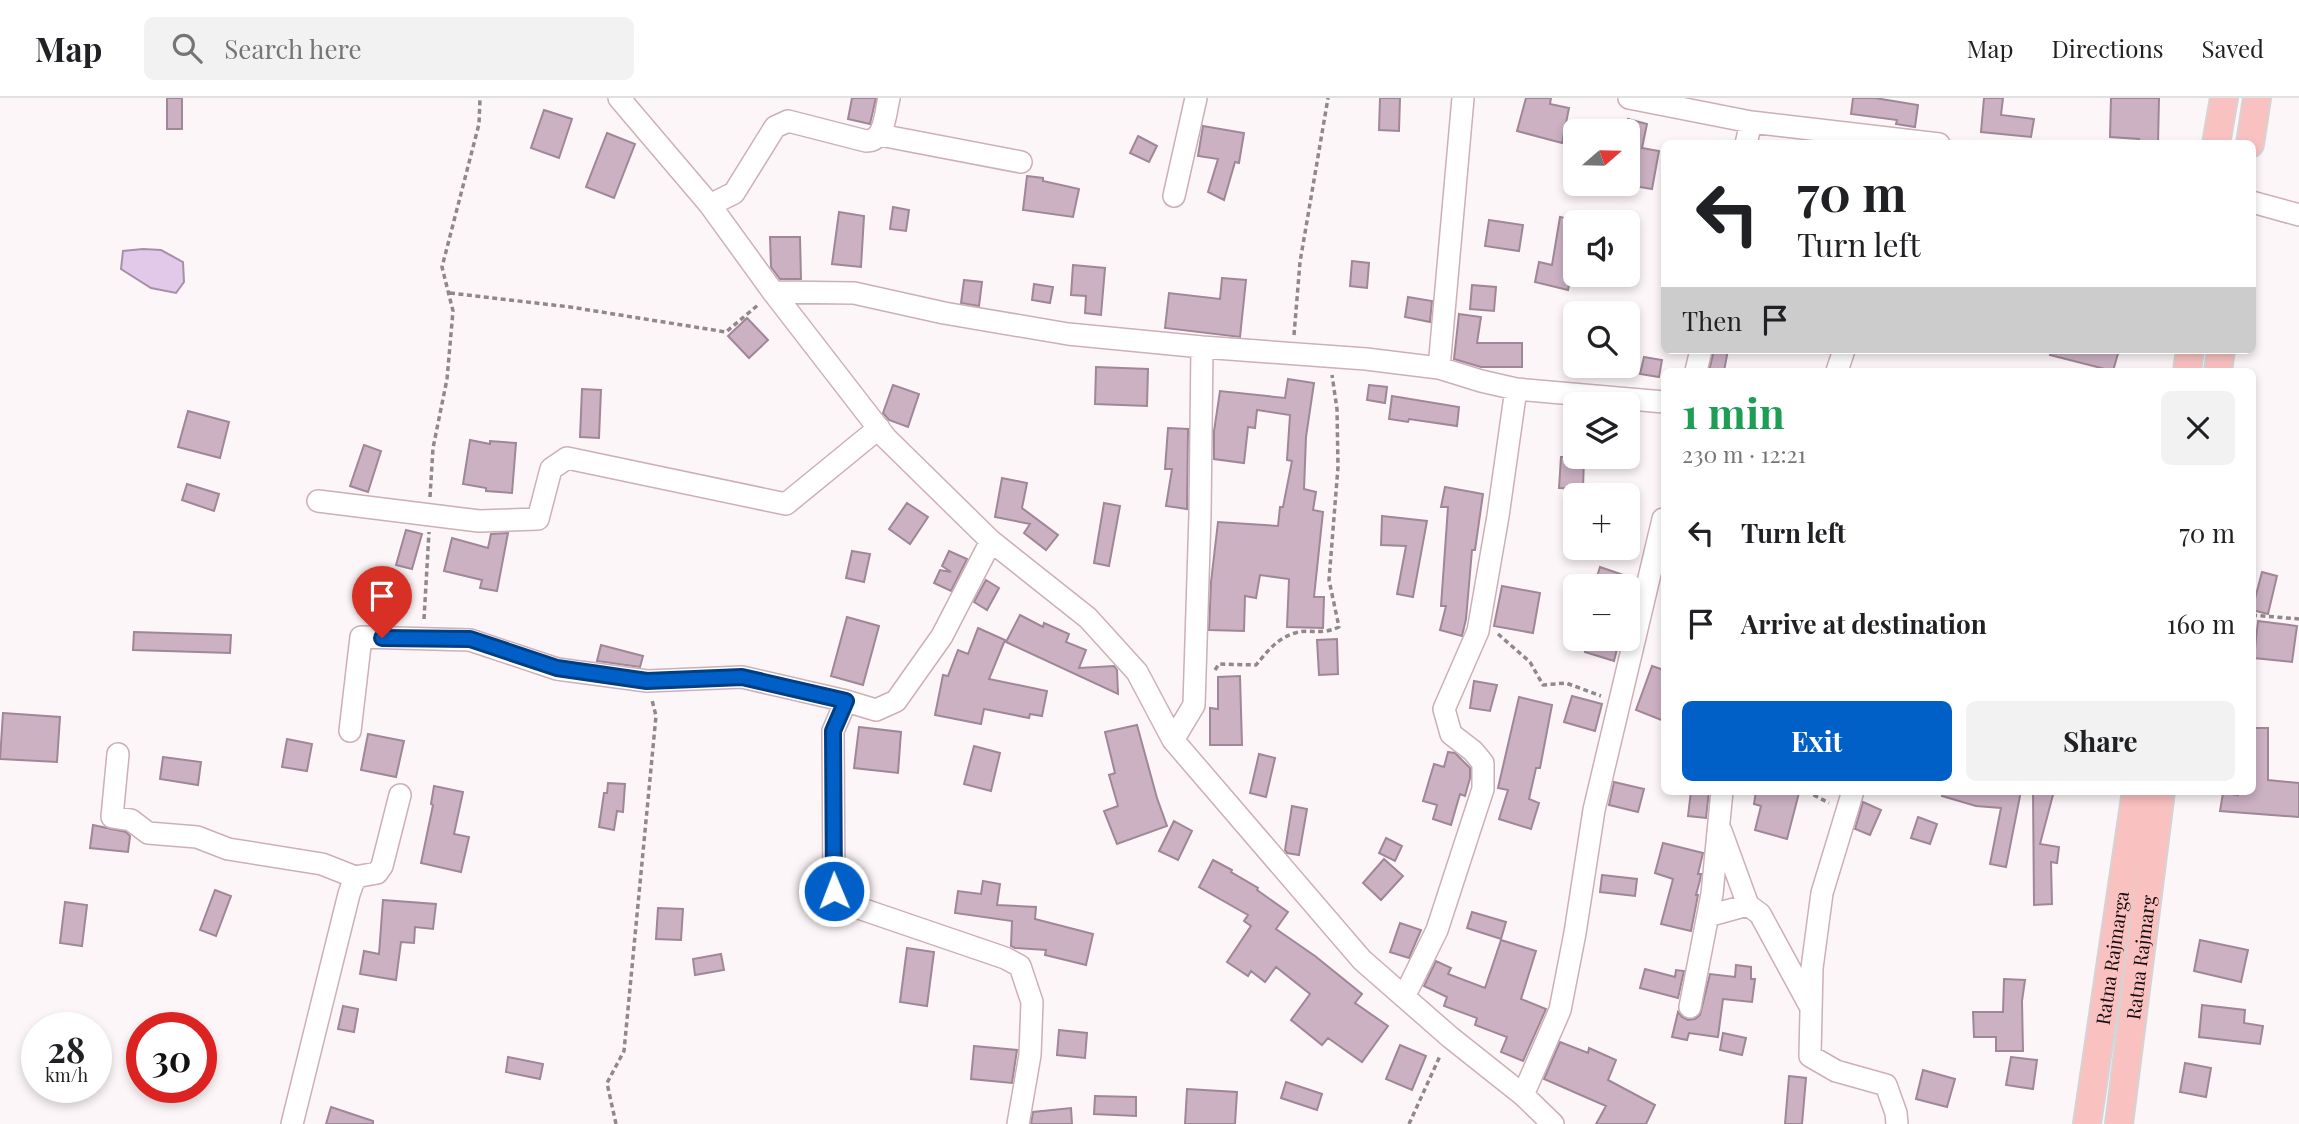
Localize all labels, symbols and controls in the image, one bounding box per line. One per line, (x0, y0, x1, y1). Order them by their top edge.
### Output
search box (144, 17, 634, 80)
text: Map (35, 26, 102, 70)
icon: search (168, 29, 206, 67)
text: Search here (224, 31, 362, 66)
text: Map (1967, 32, 2013, 64)
text: Directions (2051, 32, 2164, 64)
text: Saved (2202, 32, 2264, 64)
north arrow (1563, 119, 1640, 196)
map controls (1563, 119, 1640, 651)
text: 70 m (1797, 159, 1907, 224)
icon: left (1682, 168, 1773, 259)
button: sound (1563, 210, 1640, 287)
text: Turn left (1797, 222, 1921, 265)
button: search (1563, 301, 1640, 378)
icon: arrive (1756, 301, 1794, 339)
text: Then (1682, 303, 1742, 338)
text: 1 min (1682, 384, 1785, 440)
button: close (2161, 391, 2235, 465)
button: layers (1563, 392, 1640, 469)
text: 230 m · 12:21 (1682, 438, 1806, 469)
button: + (1563, 483, 1640, 560)
icon: left (1682, 514, 1720, 552)
text: Turn left (1741, 515, 1846, 550)
text: 70 m (2179, 515, 2235, 550)
pin (352, 566, 412, 638)
button: − (1563, 574, 1640, 651)
icon: arrive (363, 577, 401, 615)
icon: arrive (1682, 605, 1720, 643)
text: Arrive at destination (1741, 606, 1987, 641)
text: 160 m (2167, 606, 2235, 641)
button: Exit (1682, 701, 1952, 781)
button: Share (1966, 701, 2235, 781)
position arrow (797, 854, 871, 928)
street label: Ratna Rajmarga (2089, 889, 2134, 1026)
street label: Ratna Rajmarg (2119, 893, 2161, 1021)
speed limit sign: 30 (126, 1012, 217, 1103)
text: 28 (48, 1025, 85, 1072)
text: km/h (45, 1063, 88, 1087)

